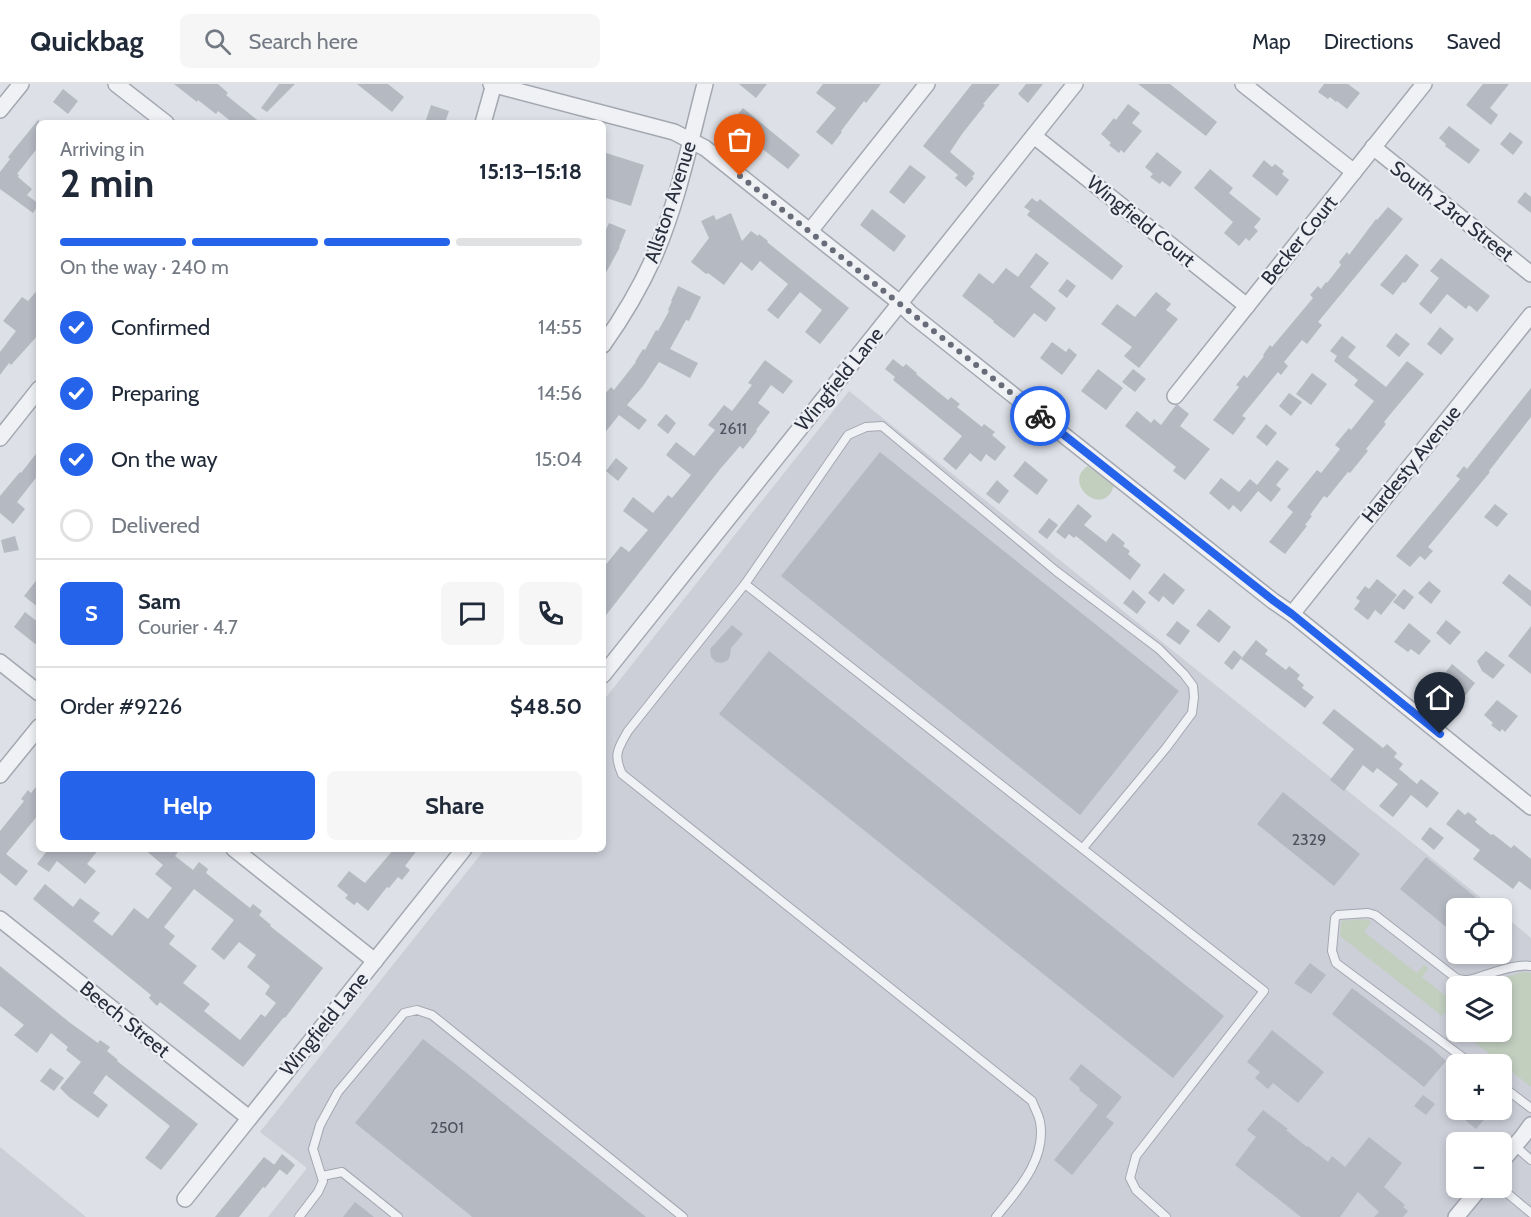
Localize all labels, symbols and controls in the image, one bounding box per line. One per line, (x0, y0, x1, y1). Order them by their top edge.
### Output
search box (180, 14, 600, 68)
text: Quickbag (30, 24, 144, 58)
icon: search (201, 25, 234, 58)
text: Search here (249, 28, 358, 55)
text: Map (1252, 29, 1291, 54)
text: Directions (1324, 29, 1413, 54)
text: Saved (1446, 29, 1501, 54)
pin (714, 114, 765, 176)
icon: bag (723, 123, 756, 156)
text: Arriving in (60, 137, 144, 161)
street label: Allston Avenue (639, 138, 701, 266)
street label: South 23rd Street (1386, 155, 1519, 267)
text: 15:13–15:18 (479, 158, 582, 185)
text: 2 min (60, 159, 154, 207)
street label: Wingfield Court (1082, 170, 1200, 272)
street label: Becker Court (1256, 191, 1342, 289)
text: On the way · 240 m (60, 255, 229, 279)
icon: check (60, 311, 93, 344)
text: Confirmed (111, 314, 210, 341)
text: 14:55 (538, 315, 582, 339)
street label: Wingfield Lane (790, 322, 888, 436)
icon: check (60, 377, 93, 410)
text: Preparing (111, 380, 199, 407)
text: 14:56 (538, 381, 582, 405)
courier (1010, 386, 1070, 446)
icon: bike (1024, 400, 1057, 433)
street label: Hardesty Avenue (1356, 401, 1466, 527)
house number: 2611 (719, 419, 747, 438)
icon: check (60, 443, 93, 476)
text: On the way (111, 446, 218, 473)
text: 15:04 (535, 447, 582, 471)
text: Delivered (111, 512, 200, 539)
button: chat (441, 582, 504, 645)
button: phone (519, 582, 582, 645)
text: Sam (138, 588, 181, 615)
text: S (85, 600, 98, 627)
text: Courier · 4.7 (138, 615, 238, 639)
pin (1414, 672, 1465, 734)
icon: home (1423, 681, 1456, 714)
text: Order #9226 (60, 693, 182, 720)
text: $48.50 (510, 693, 582, 720)
button: Help (60, 771, 315, 840)
button: Share (327, 771, 582, 840)
house number: 2329 (1292, 830, 1326, 849)
map controls (1446, 898, 1512, 1198)
button: locate (1446, 898, 1512, 964)
street label: Wingfield Lane (275, 967, 373, 1081)
street label: Beech Street (75, 976, 175, 1063)
button: layers (1446, 976, 1512, 1042)
button: + (1446, 1054, 1512, 1120)
house number: 2501 (430, 1118, 464, 1137)
button: − (1446, 1132, 1512, 1198)

